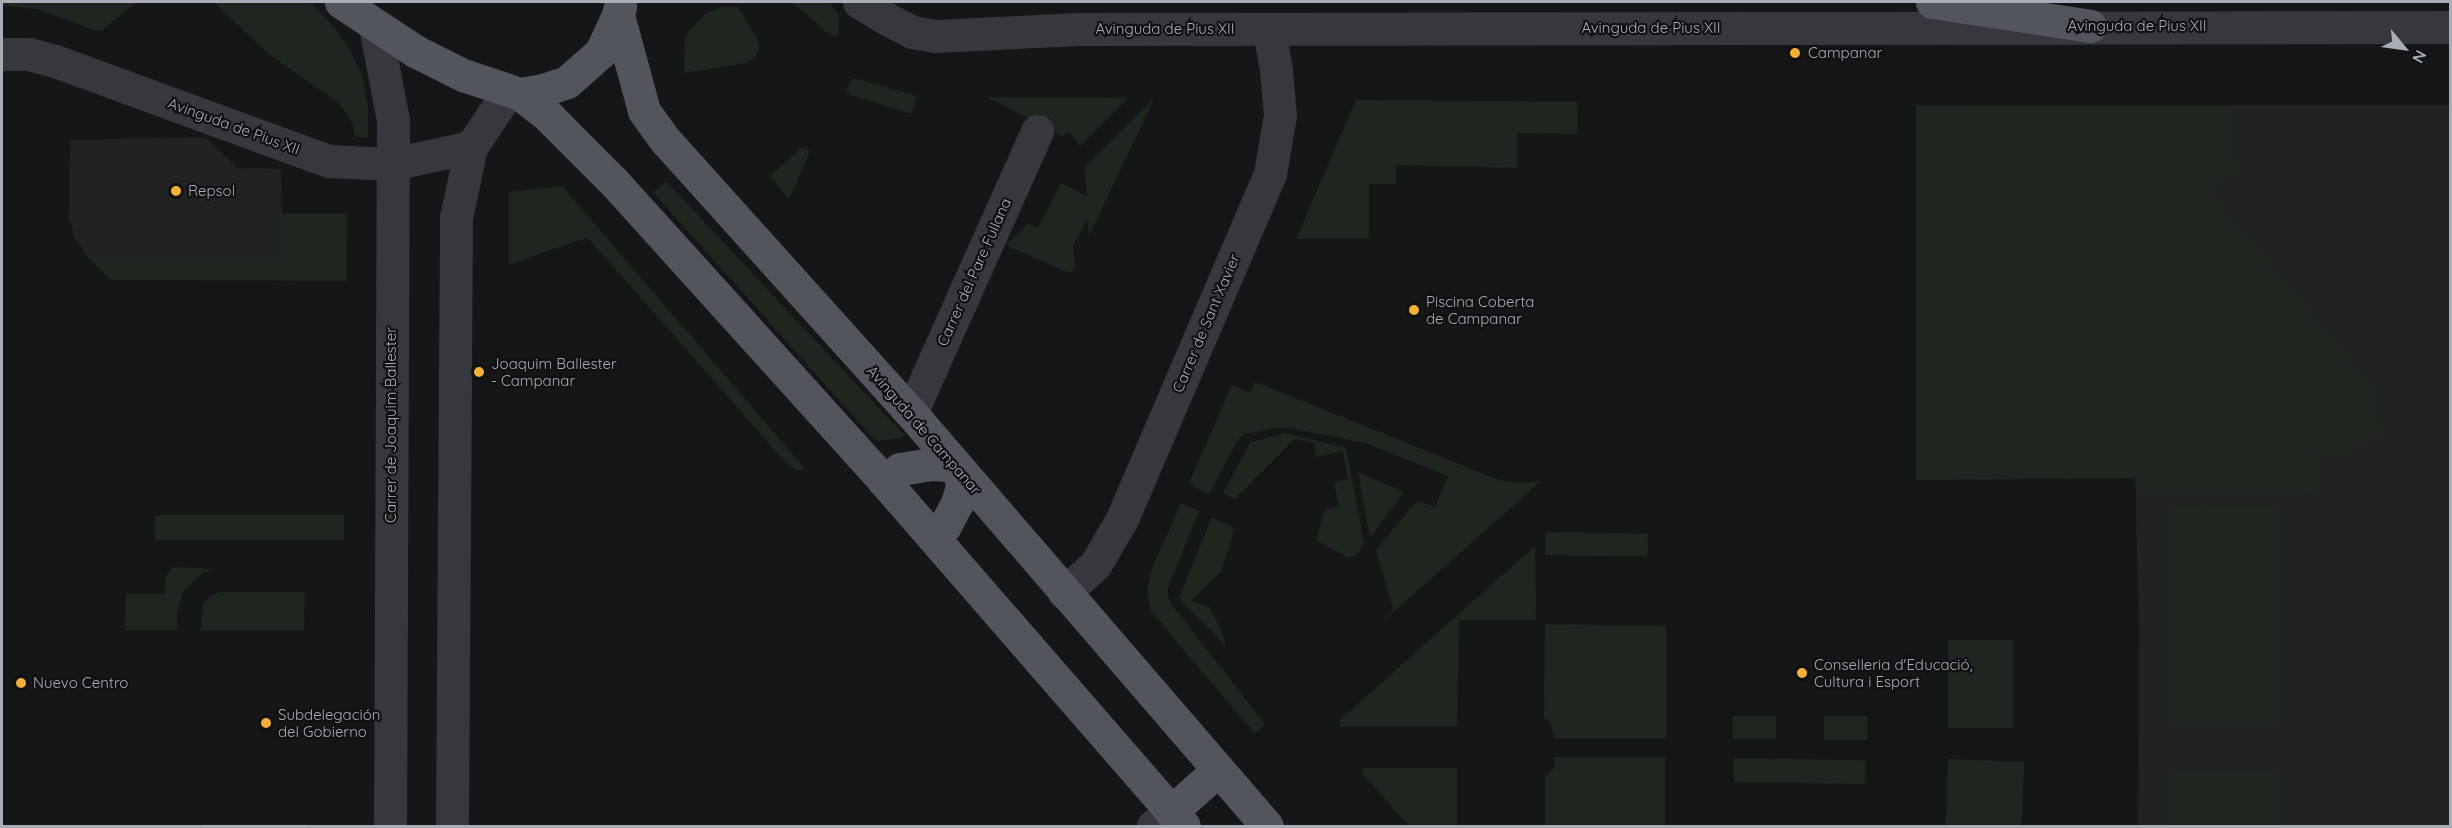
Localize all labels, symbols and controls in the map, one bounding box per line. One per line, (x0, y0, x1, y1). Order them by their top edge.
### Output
street label: Avinguda de Pius XII (2067, 17, 2207, 35)
north arrow (2374, 18, 2434, 78)
street label: Avinguda de Pius XII (1581, 19, 1721, 37)
street label: Avinguda de Pius XII (1095, 20, 1235, 38)
marker: Campanar (1786, 44, 1804, 62)
place label: Campanar (1808, 44, 1882, 62)
text: N (2408, 47, 2431, 67)
street label: Avinguda de Pius XII (166, 94, 302, 158)
place label: Repsol (188, 182, 235, 200)
marker: Repsol (169, 184, 183, 198)
street label: Carrer del Pare Fullana (933, 195, 1015, 349)
street label: Carrer de Sant Xavier (1169, 251, 1243, 395)
place label: Piscina Coberta de Campanar (1426, 292, 1534, 327)
marker: Piscina Coberta de Campanar (1407, 303, 1421, 317)
street label: Carrer de Joaquim Ballester (382, 327, 400, 523)
place label: Joaquim Ballester - Campanar (491, 354, 617, 389)
street label: Avinguda de Campanar (863, 362, 985, 498)
marker: Joaquim Ballester - Campanar (472, 365, 486, 379)
place label: Conselleria d'Educació, Cultura i Esport (1814, 655, 1973, 690)
marker: Conselleria d'Educació, Cultura i Esport (1795, 666, 1809, 680)
place label: Nuevo Centro (33, 674, 128, 692)
marker: Nuevo Centro (14, 676, 28, 690)
place label: Subdelegación del Gobierno (278, 705, 380, 740)
marker: Subdelegación del Gobierno (259, 716, 273, 730)

